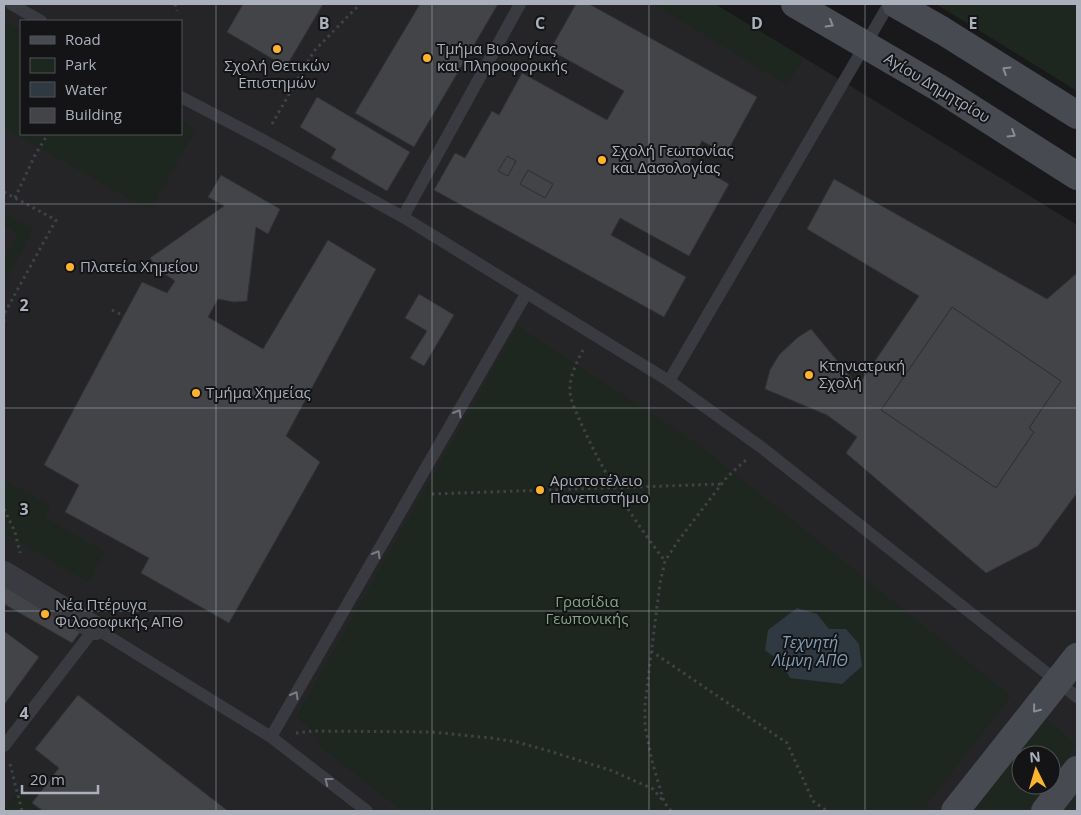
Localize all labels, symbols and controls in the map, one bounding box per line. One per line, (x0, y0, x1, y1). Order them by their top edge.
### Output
text: B (319, 12, 329, 34)
text: C (535, 12, 545, 34)
text: D (751, 12, 763, 34)
text: E (969, 12, 978, 34)
one-way arrow (825, 18, 834, 28)
legend (20, 20, 182, 135)
text: Road (65, 29, 101, 49)
place label: Τμήμα Βιολογίας και Πληροφορικής (437, 38, 567, 75)
marker: Σχολή Θετικών Επιστημών (271, 43, 283, 55)
street label: Αγίου Δημητρίου (881, 48, 994, 127)
marker: Τμήμα Βιολογίας και Πληροφορικής (421, 52, 433, 64)
text: Park (65, 54, 96, 74)
place label: Σχολή Θετικών Επιστημών (224, 55, 330, 92)
one-way arrow (1003, 67, 1012, 77)
text: Water (65, 79, 107, 99)
text: Building (65, 104, 122, 124)
one-way arrow (1006, 127, 1015, 137)
place label: Σχολή Γεωπονίας και Δασολογίας (612, 140, 734, 177)
marker: Σχολή Γεωπονίας και Δασολογίας (596, 154, 608, 166)
place label: Πλατεία Χημείου (80, 256, 198, 276)
marker: Πλατεία Χημείου (64, 261, 76, 273)
text: 2 (19, 294, 29, 316)
place label: Κτηνιατρική Σχολή (819, 355, 905, 392)
marker: Κτηνιατρική Σχολή (803, 369, 815, 381)
place label: Τμήμα Χημείας (206, 382, 311, 402)
marker: Τμήμα Χημείας (190, 387, 202, 399)
one-way arrow (452, 410, 462, 419)
place label: Αριστοτέλειο Πανεπιστήμιο (550, 470, 649, 507)
marker: Αριστοτέλειο Πανεπιστήμιο (534, 484, 546, 496)
text: 3 (19, 498, 29, 520)
one-way arrow (371, 551, 381, 560)
park label: Γρασίδια Γεωπονικής (546, 591, 628, 628)
place label: Νέα Πτέρυγα Φιλοσοφικής ΑΠΘ (55, 594, 183, 631)
marker: Νέα Πτέρυγα Φιλοσοφικής ΑΠΘ (39, 608, 51, 620)
water label: Τεχνητή Λίμνη ΑΠΘ (771, 631, 848, 671)
one-way arrow (289, 691, 299, 700)
text: 4 (19, 702, 29, 724)
one-way arrow (1034, 703, 1042, 712)
north arrow (1011, 745, 1061, 795)
text: N (1028, 747, 1041, 767)
scale bar (22, 762, 99, 794)
text: 20 m (30, 769, 65, 789)
one-way arrow (325, 779, 334, 787)

